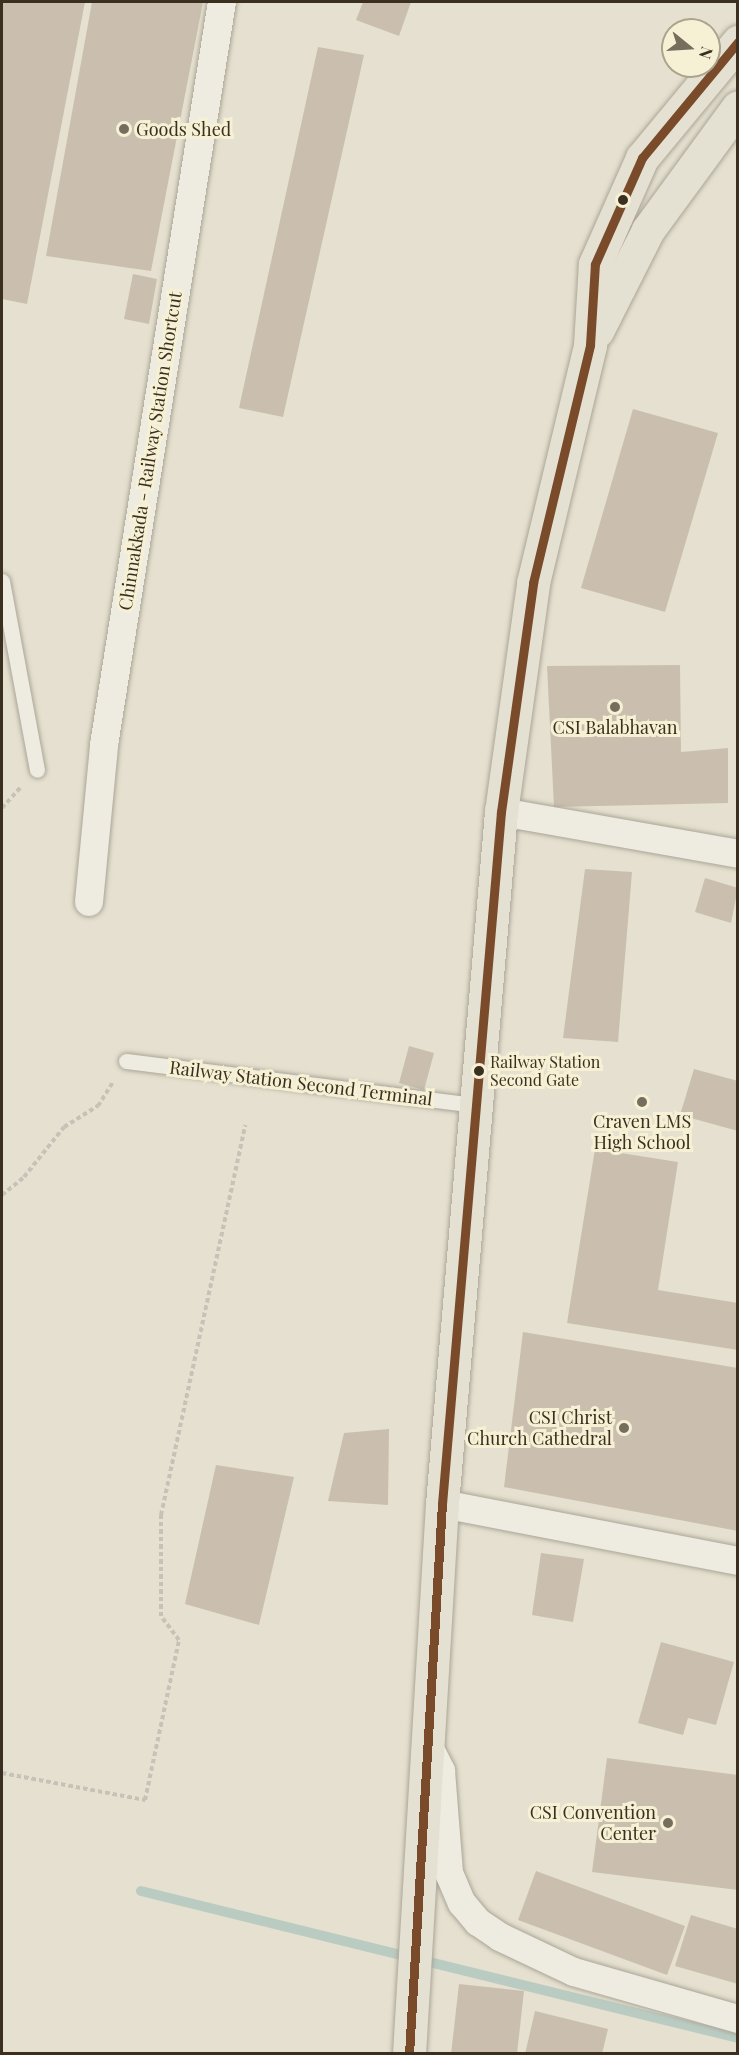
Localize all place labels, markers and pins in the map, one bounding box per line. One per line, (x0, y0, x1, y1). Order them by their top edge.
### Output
place label: Goods Shed (136, 118, 231, 140)
marker: Goods Shed (117, 122, 131, 136)
unlabelled marker (617, 194, 629, 206)
marker: CSI Balabhavan (608, 700, 622, 714)
place label: CSI Balabhavan (553, 716, 677, 738)
place label: Railway Station Second Gate (490, 1052, 601, 1090)
marker: Railway Station Second Gate (473, 1065, 485, 1077)
marker: Craven LMS High School (635, 1095, 649, 1109)
place label: Craven LMS High School (593, 1111, 691, 1154)
place label: CSI Christ Church Cathedral (467, 1407, 612, 1450)
marker: CSI Christ Church Cathedral (617, 1421, 631, 1435)
place label: CSI Convention Center (530, 1802, 656, 1844)
marker: CSI Convention Center (661, 1816, 675, 1830)

